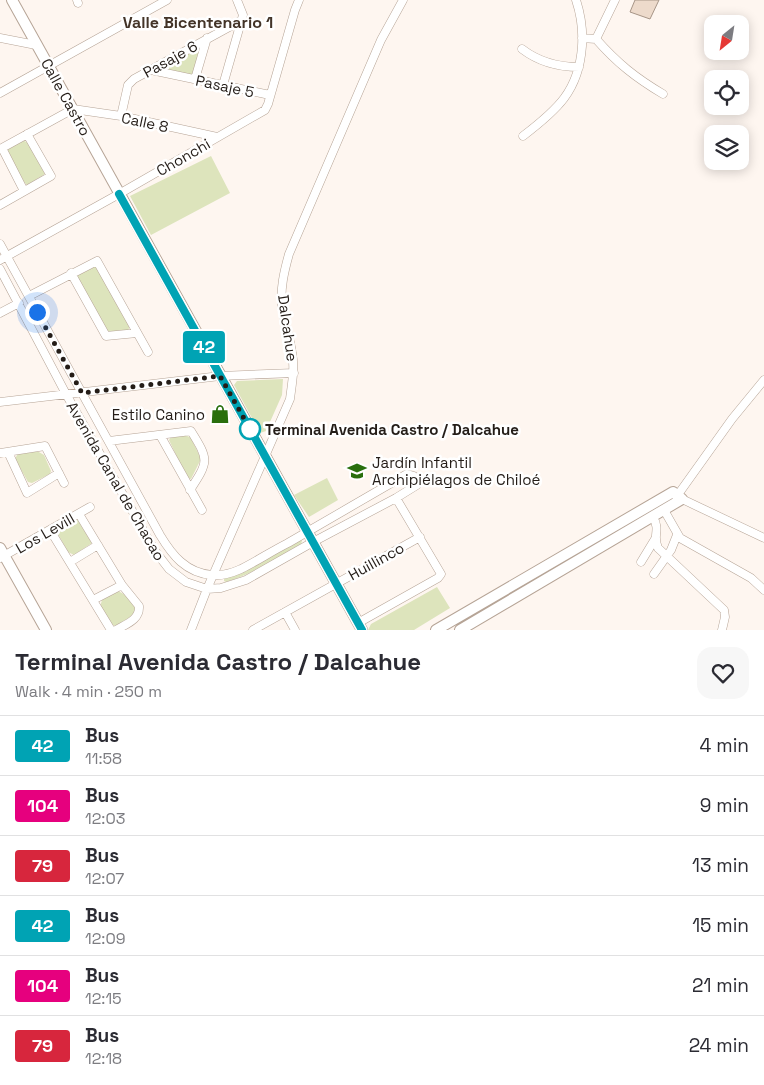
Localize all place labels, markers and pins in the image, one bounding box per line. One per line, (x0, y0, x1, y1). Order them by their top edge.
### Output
shop icon: Estilo Canino (209, 403, 231, 425)
place label: Estilo Canino (112, 405, 205, 424)
marker: Terminal Avenida Castro / Dalcahue (239, 418, 261, 440)
place label: Terminal Avenida Castro / Dalcahue (265, 420, 519, 439)
place label: Jardín Infantil Archipiélagos de Chiloé (372, 453, 540, 489)
school or university icon: Jardín Infantil Archipiélagos de Chiloé (346, 460, 368, 482)

